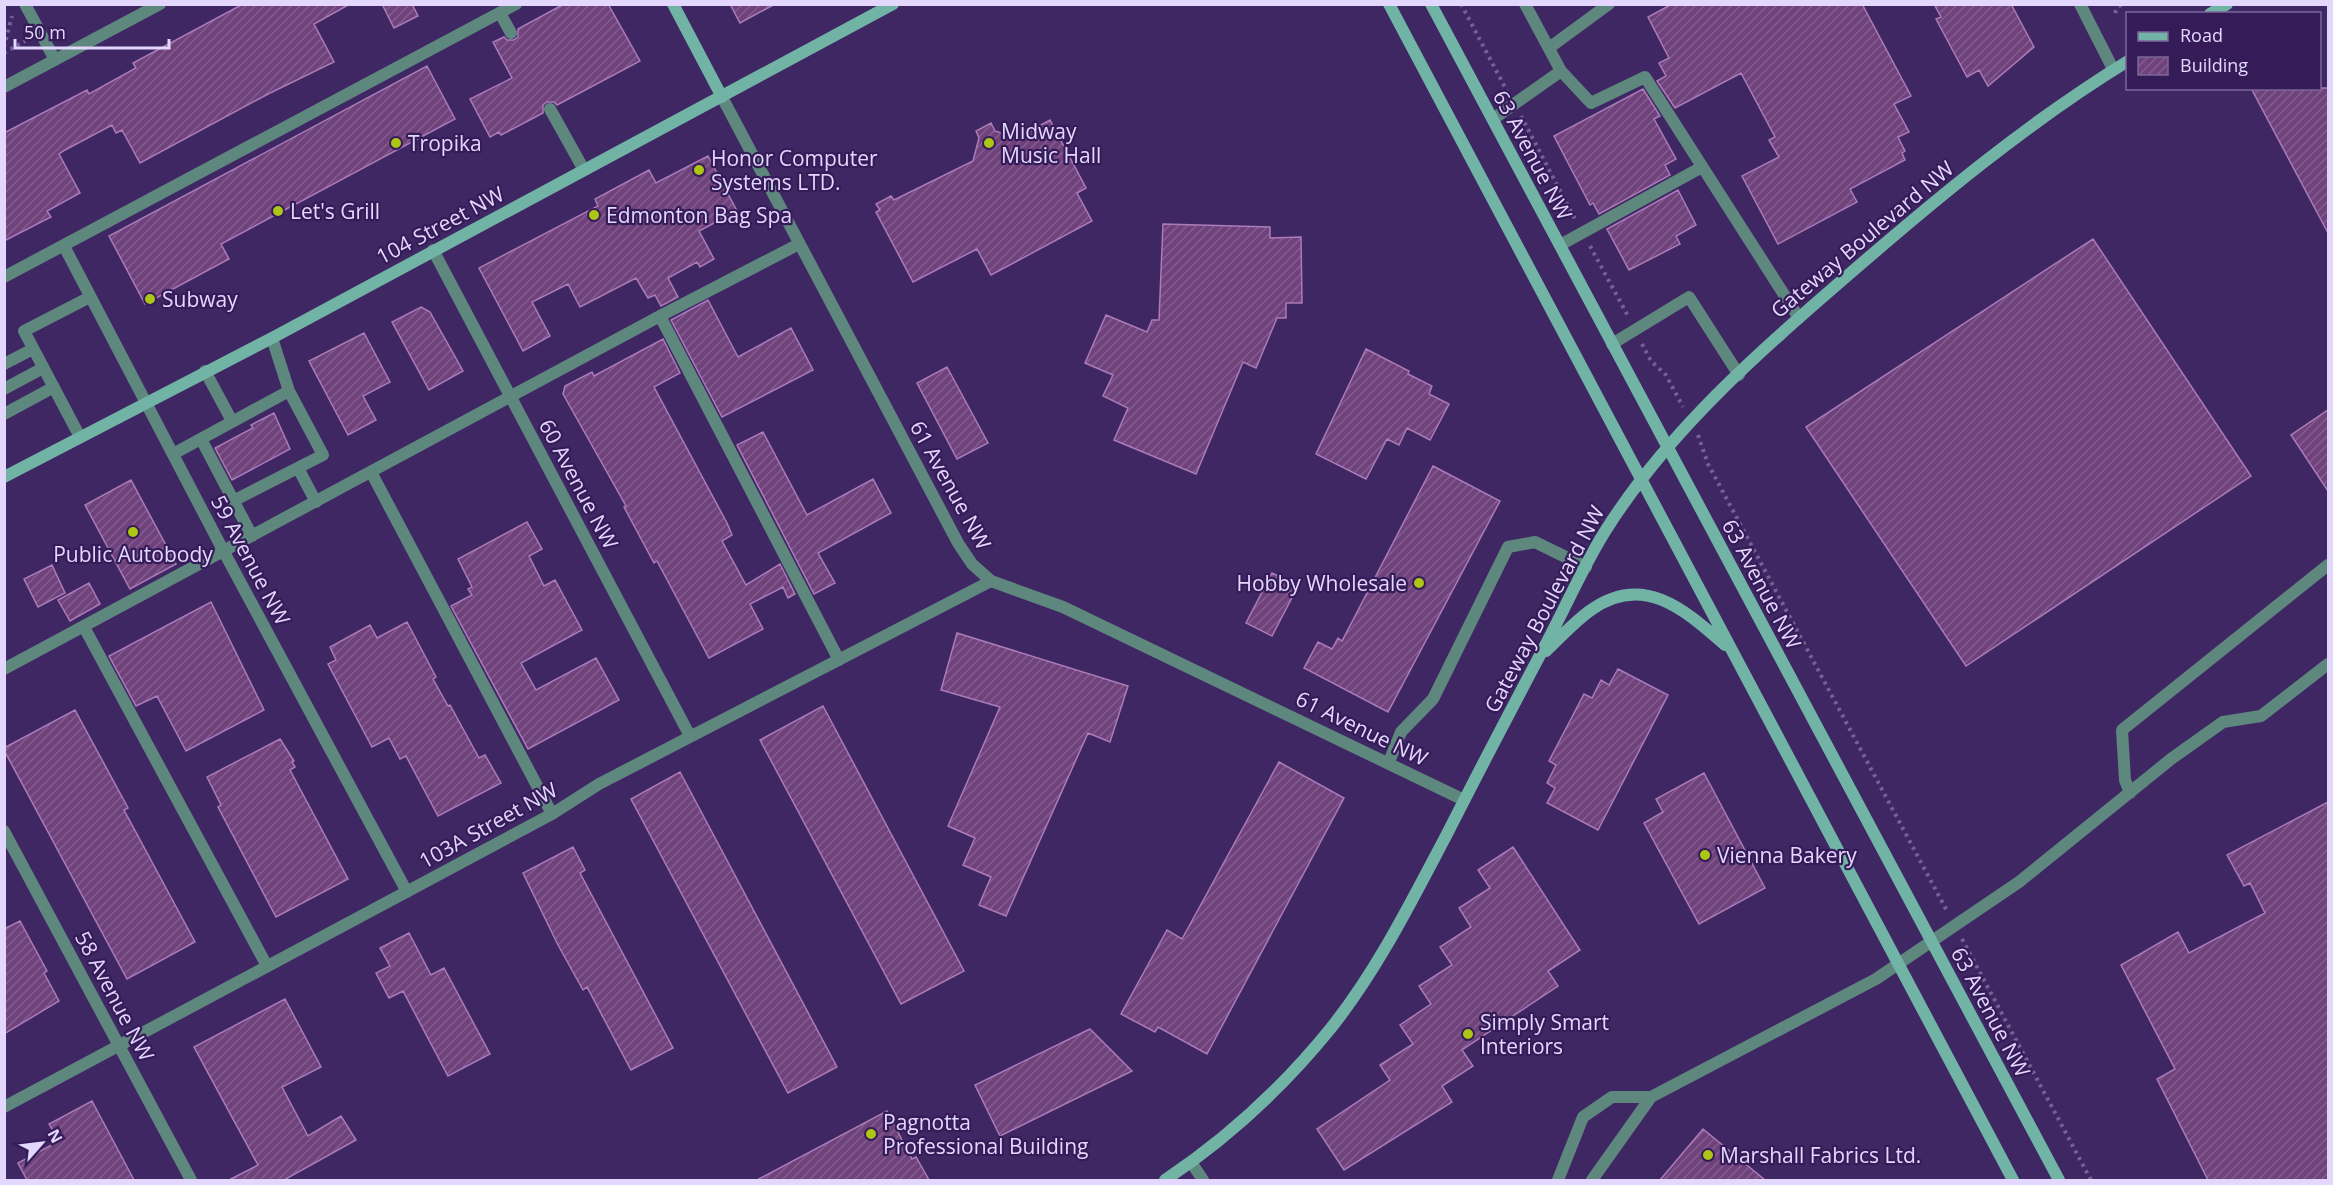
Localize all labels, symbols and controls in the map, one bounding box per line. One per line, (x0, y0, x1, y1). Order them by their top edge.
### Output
scale bar (15, 12, 170, 50)
legend (2126, 12, 2321, 90)
text: 50 m (24, 20, 66, 44)
text: Road (2180, 23, 2223, 47)
text: Building (2180, 53, 2248, 77)
street label: 63 Avenue NW (1487, 85, 1579, 225)
place label: Midway Music Hall (1001, 117, 1101, 169)
place label: Tropika (408, 129, 482, 157)
marker: Tropika (389, 136, 403, 150)
marker: Midway Music Hall (982, 136, 996, 150)
place label: Honor Computer Systems LTD. (711, 144, 878, 196)
street label: Gateway Boulevard NW (1765, 154, 1960, 324)
marker: Honor Computer Systems LTD. (692, 163, 706, 177)
street label: 104 Street NW (371, 179, 509, 270)
place label: Let's Grill (290, 197, 380, 225)
place label: Edmonton Bag Spa (606, 201, 792, 229)
marker: Let's Grill (271, 204, 285, 218)
marker: Edmonton Bag Spa (587, 208, 601, 222)
place label: Subway (162, 285, 238, 313)
marker: Subway (143, 292, 157, 306)
street label: 60 Avenue NW (533, 414, 625, 554)
street label: 61 Avenue NW (904, 416, 998, 555)
street label: 59 Avenue NW (205, 490, 297, 630)
street label: Gateway Boulevard NW (1478, 500, 1611, 717)
street label: 63 Avenue NW (1716, 514, 1808, 654)
marker: Public Autobody (126, 525, 140, 539)
place label: Public Autobody (53, 540, 213, 568)
place label: Hobby Wholesale (1236, 569, 1407, 597)
marker: Hobby Wholesale (1412, 576, 1426, 590)
street label: 61 Avenue NW (1291, 684, 1433, 772)
street label: 103A Street NW (414, 775, 563, 875)
place label: Vienna Bakery (1717, 841, 1857, 869)
marker: Vienna Bakery (1698, 848, 1712, 862)
street label: 58 Avenue NW (69, 926, 161, 1066)
street label: 63 Avenue NW (1945, 942, 2037, 1082)
place label: Simply Smart Interiors (1480, 1008, 1609, 1060)
marker: Simply Smart Interiors (1461, 1027, 1475, 1041)
place label: Pagnotta Professional Building (883, 1108, 1088, 1160)
north arrow (12, 1113, 72, 1173)
text: N (42, 1125, 68, 1147)
marker: Pagnotta Professional Building (864, 1127, 878, 1141)
place label: Marshall Fabrics Ltd. (1720, 1141, 1921, 1169)
marker: Marshall Fabrics Ltd. (1701, 1148, 1715, 1162)

